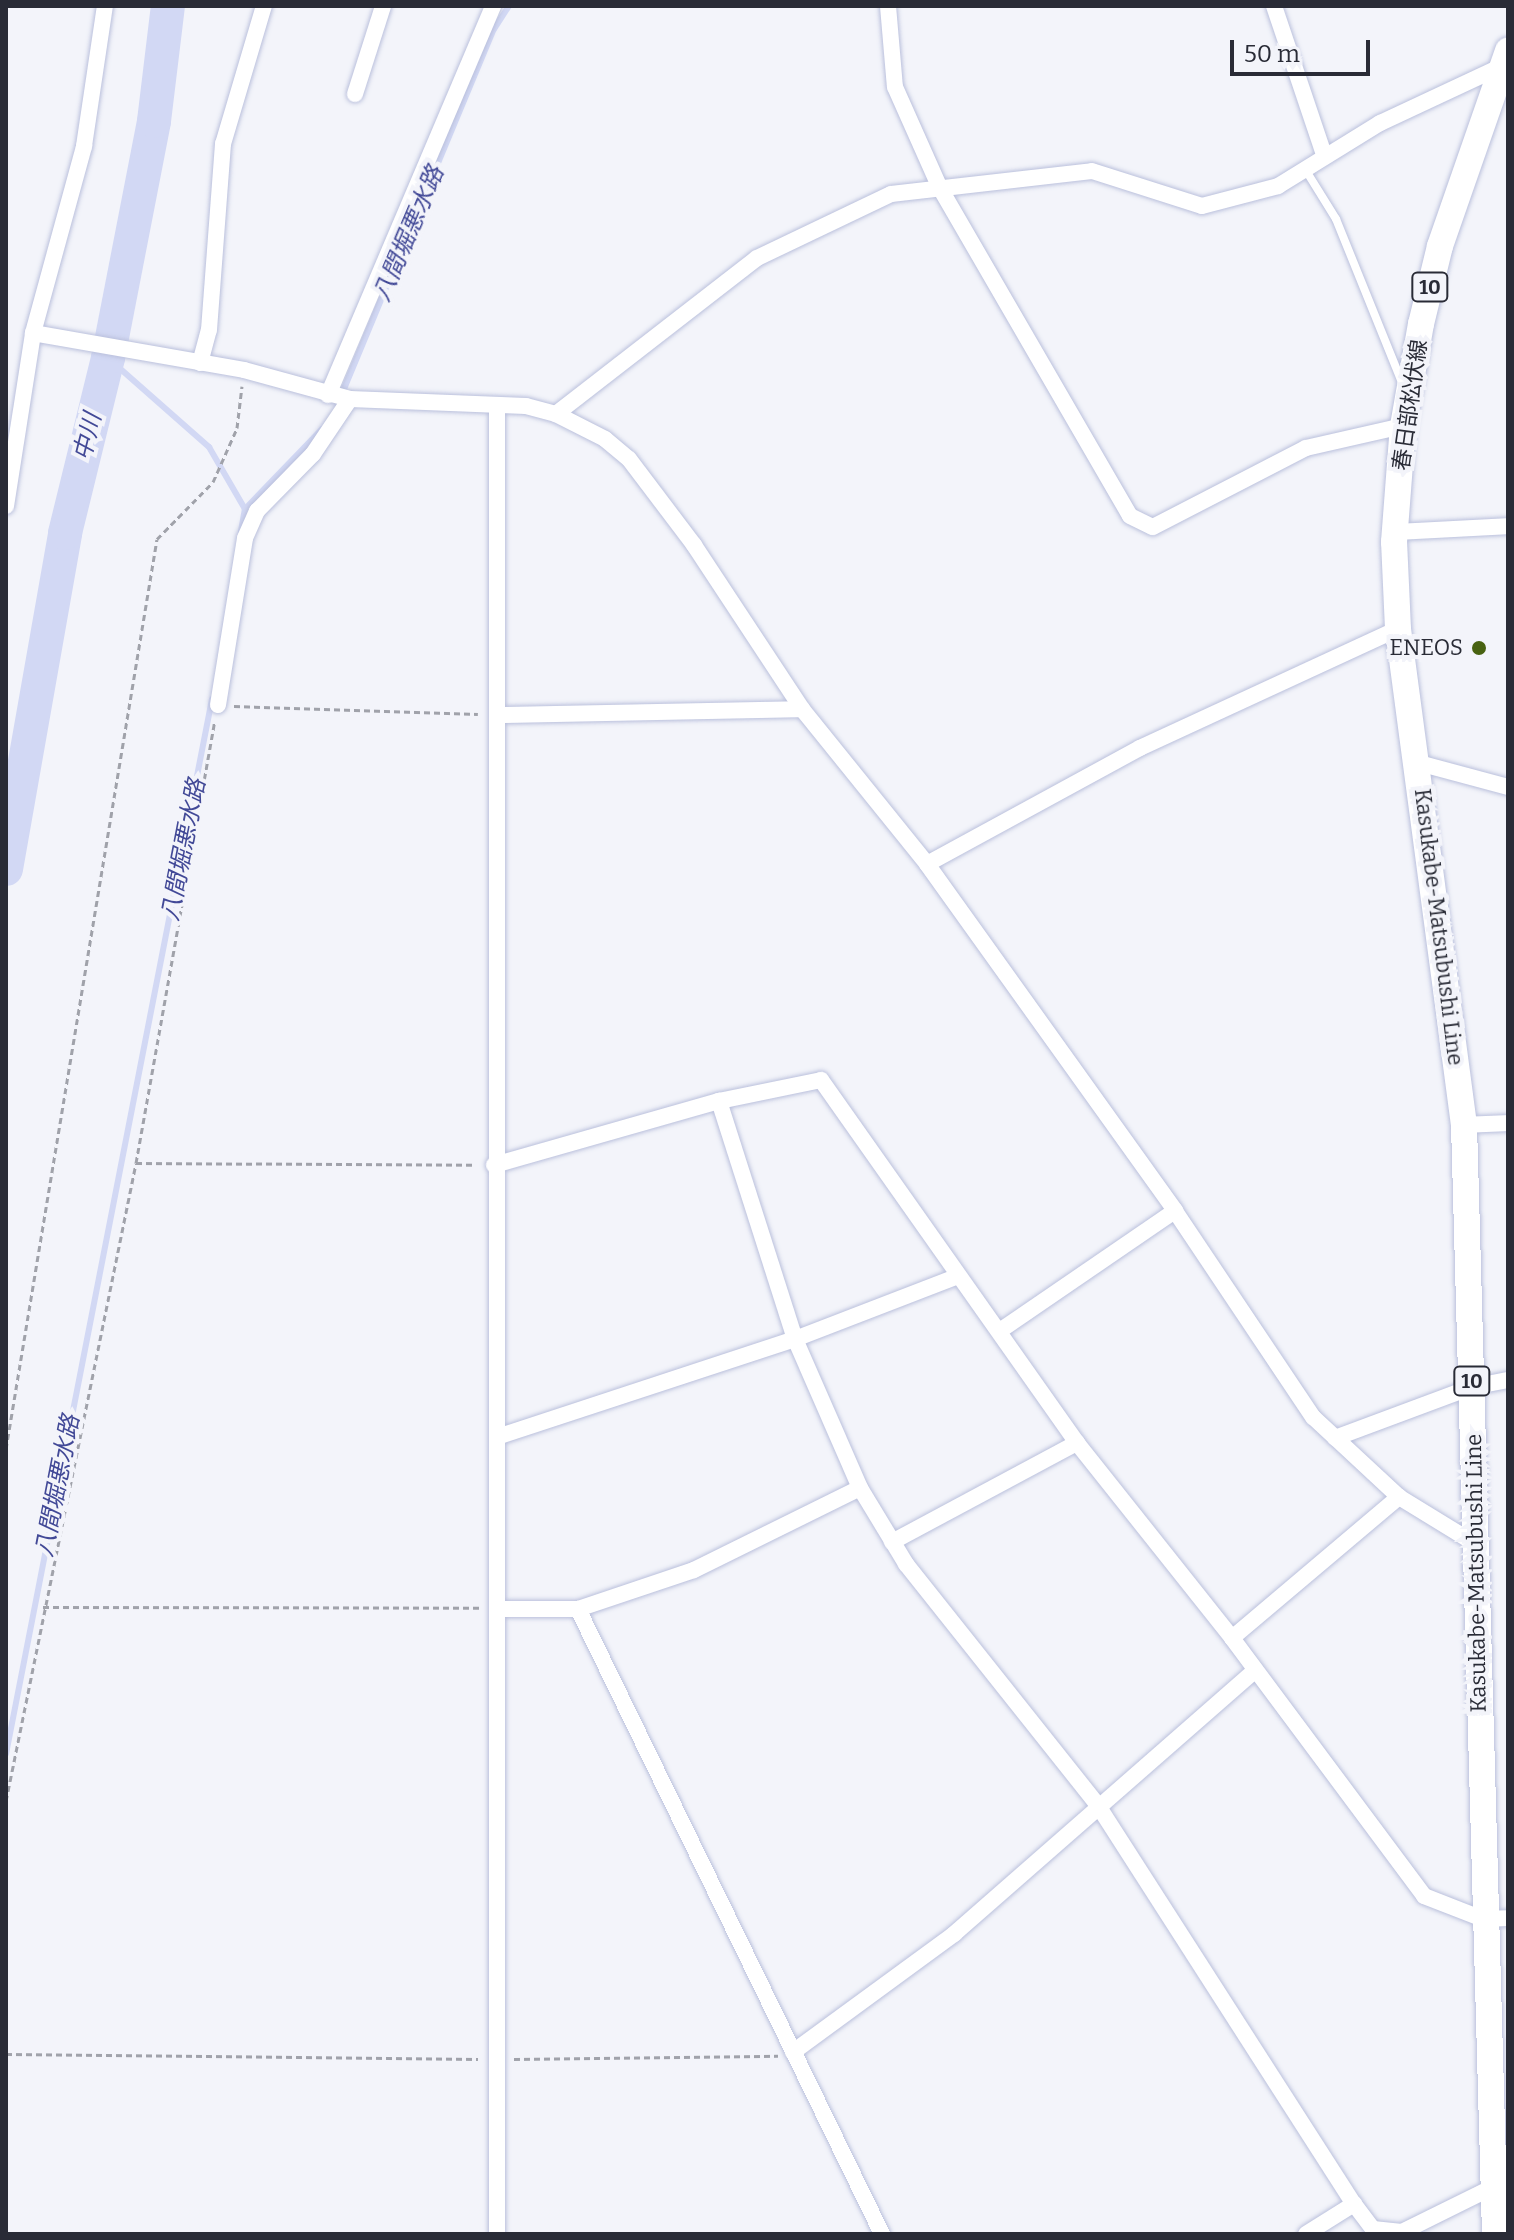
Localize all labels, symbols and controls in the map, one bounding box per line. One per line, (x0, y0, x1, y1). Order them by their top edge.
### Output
scale bar (1234, 24, 1374, 74)
text: 50 m (1244, 40, 1300, 68)
water label: 八間堀悪水路 (368, 162, 450, 306)
road number: 10 (1410, 271, 1450, 303)
street label: 春日部松伏線 (1388, 338, 1432, 472)
water label: 中川 (68, 410, 108, 464)
place label: ENEOS (1389, 635, 1463, 661)
marker: ENEOS (1470, 639, 1488, 657)
water label: 八間堀悪水路 (156, 777, 212, 923)
street label: Kasukabe-Matsubushi Line (1409, 787, 1469, 1067)
road number: 10 (1452, 1365, 1492, 1397)
water label: 八間堀悪水路 (30, 1413, 86, 1559)
street label: Kasukabe-Matsubushi Line (1460, 1433, 1492, 1713)

